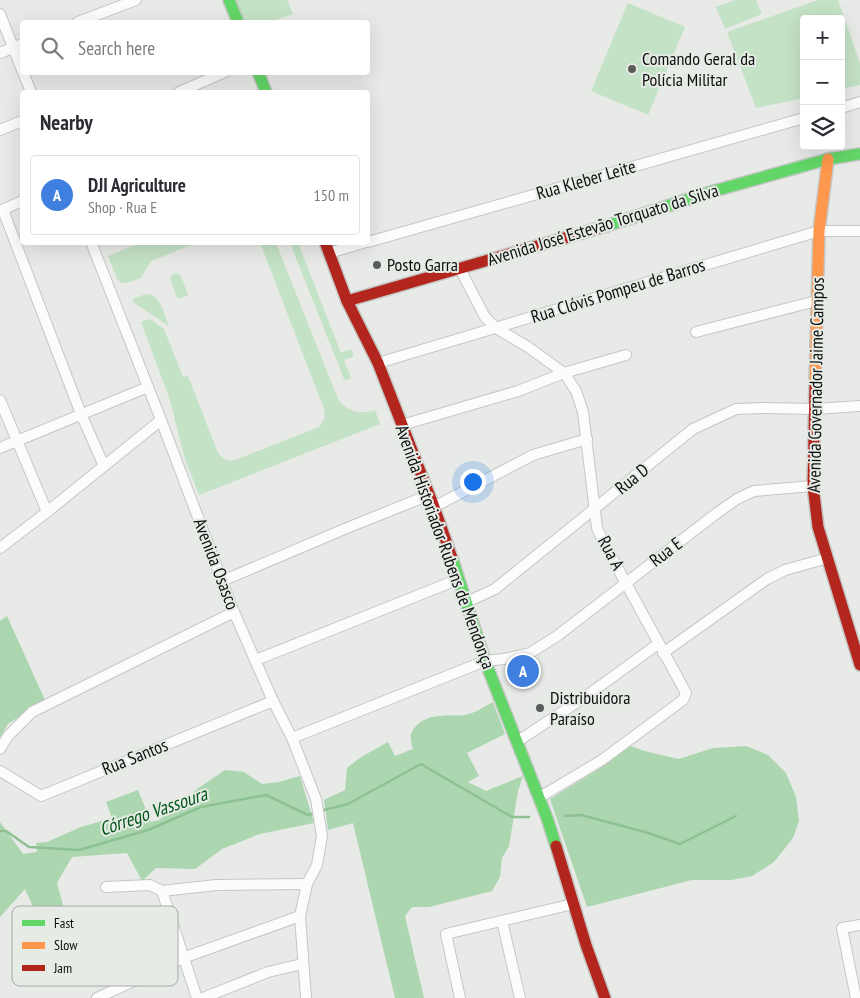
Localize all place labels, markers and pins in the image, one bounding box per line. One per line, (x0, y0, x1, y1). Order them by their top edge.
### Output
place label: Comando Geral da Polícia Militar (642, 47, 755, 91)
marker: Comando Geral da Polícia Militar (626, 63, 638, 75)
place label: Posto Garra (387, 253, 458, 276)
marker: Posto Garra (371, 259, 383, 271)
pin: A (507, 652, 539, 690)
place label: Distribuidora Paraíso (550, 686, 630, 730)
marker: Distribuidora Paraíso (534, 702, 546, 714)

